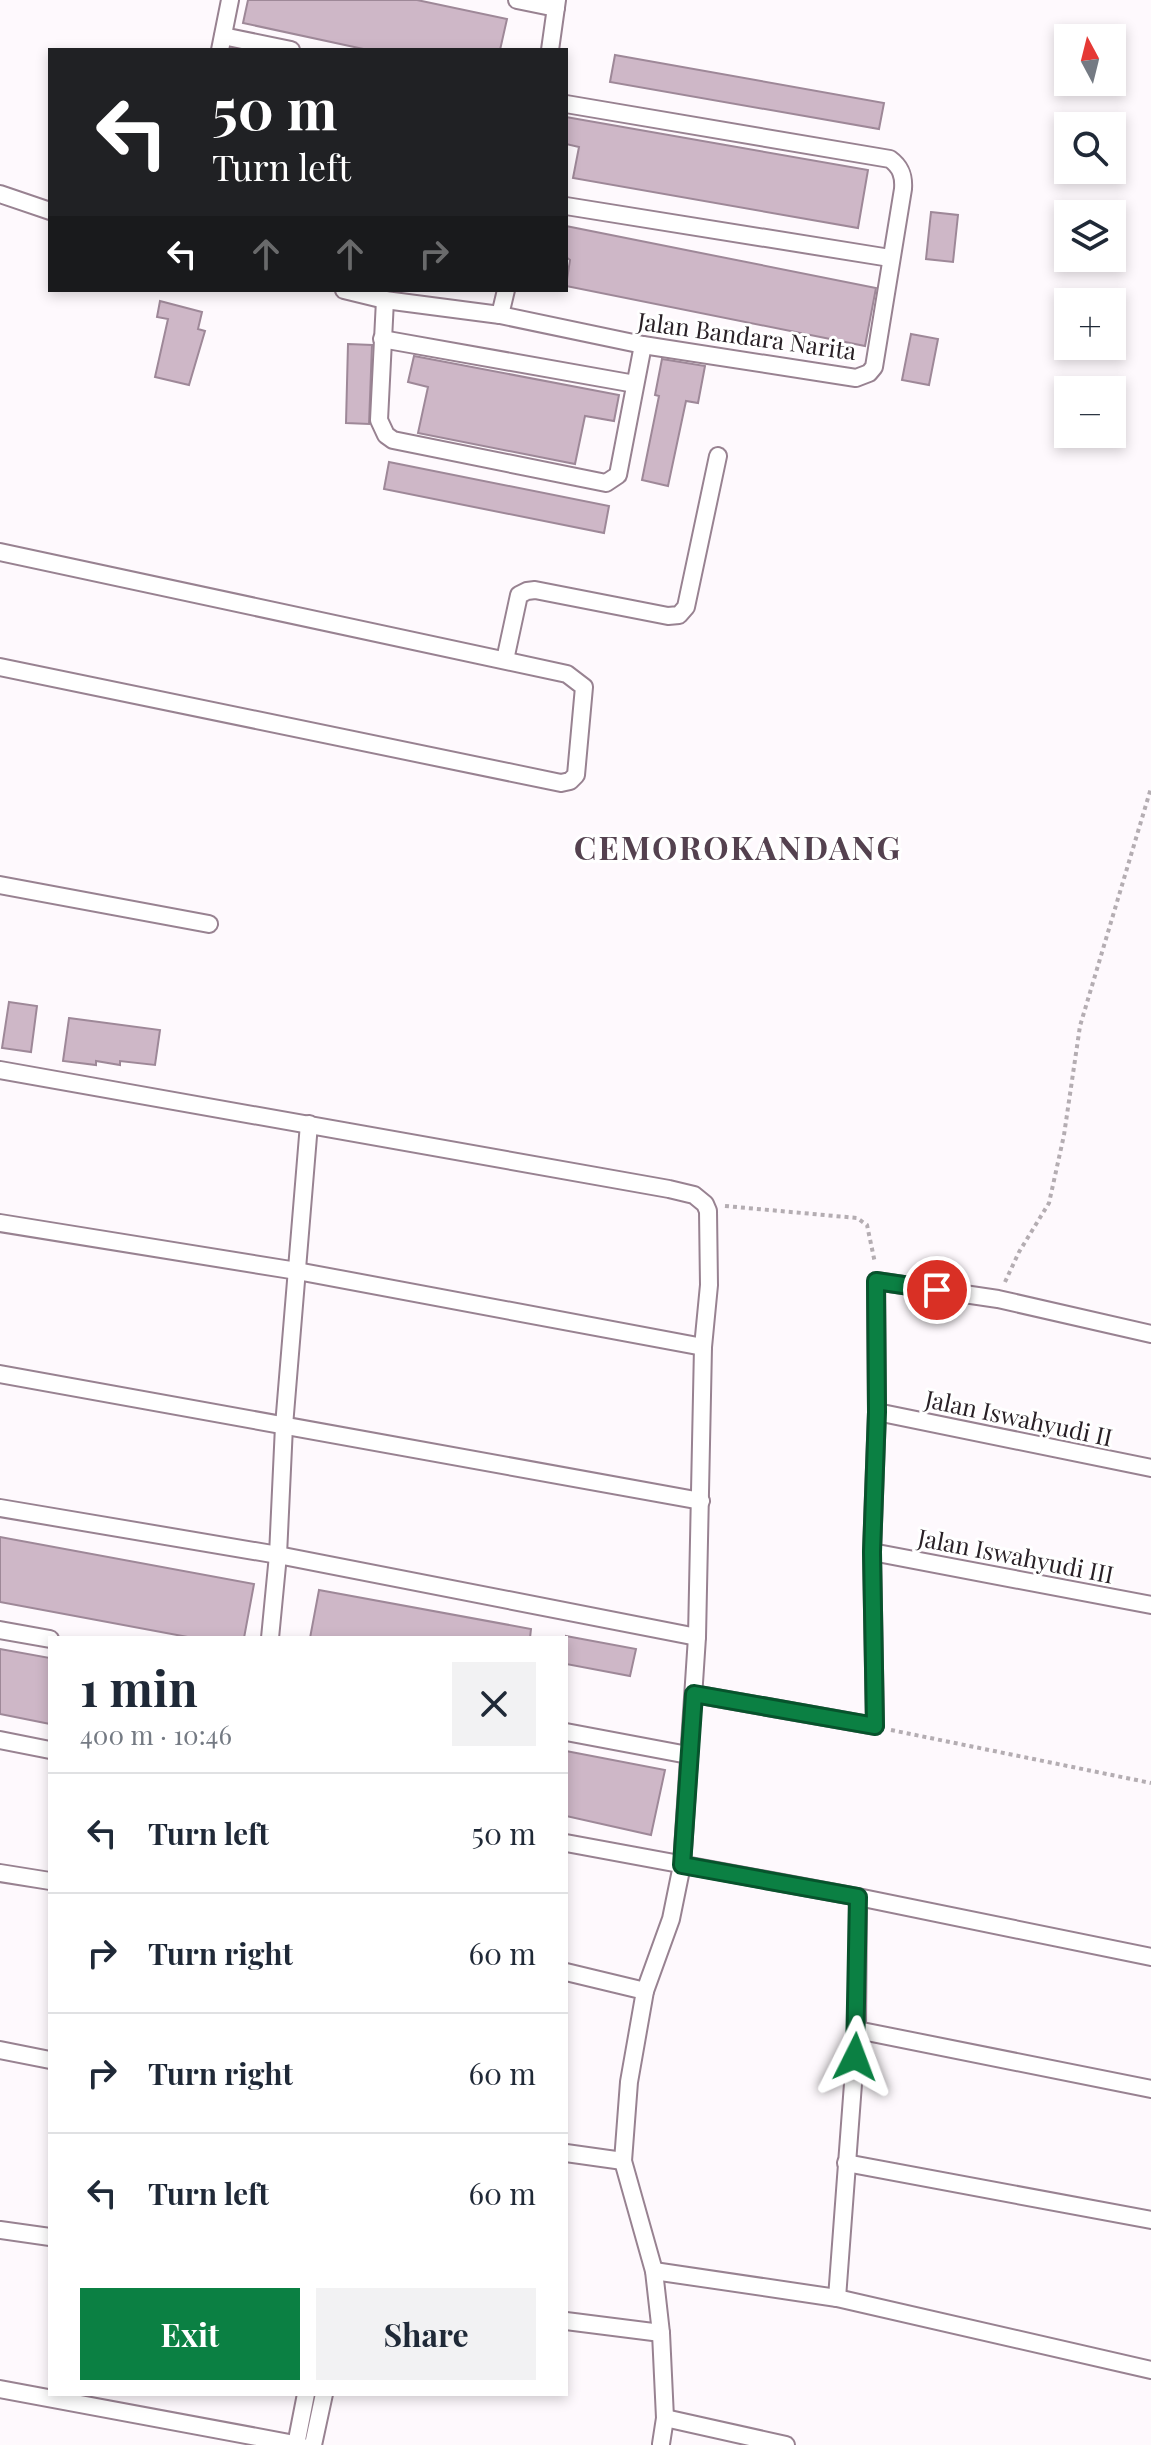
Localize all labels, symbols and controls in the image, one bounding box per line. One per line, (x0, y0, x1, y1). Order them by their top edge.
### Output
north arrow (1054, 24, 1126, 96)
map controls (1054, 24, 1126, 448)
text: 50 m (212, 70, 338, 145)
icon: left (80, 80, 184, 184)
button: search (1054, 112, 1126, 184)
text: Turn left (212, 142, 351, 190)
button: layers (1054, 200, 1126, 272)
icon: left (160, 232, 204, 276)
icon: ahead (244, 232, 288, 276)
icon: ahead (328, 232, 372, 276)
icon: right (412, 232, 456, 276)
button: + (1054, 288, 1126, 360)
street label: Jalan Bandara Narita (635, 304, 858, 366)
button: − (1054, 376, 1126, 448)
district label: CEMOROKANDANG (574, 825, 902, 868)
pin (903, 1256, 971, 1324)
icon: arrive (915, 1268, 959, 1312)
street label: Jalan Iswahyudi II (921, 1381, 1116, 1452)
street label: Jalan Iswahyudi III (914, 1520, 1117, 1590)
text: 1 min (80, 1655, 198, 1719)
button: close (452, 1662, 536, 1746)
text: 400 m · 10:46 (80, 1717, 232, 1752)
icon: left (80, 1811, 124, 1855)
text: Turn left (148, 1813, 269, 1853)
text: 50 m (471, 1813, 536, 1853)
icon: right (80, 1931, 124, 1975)
text: Turn right (148, 1933, 293, 1973)
text: 60 m (468, 1933, 536, 1973)
position arrow (813, 2015, 897, 2099)
icon: right (80, 2051, 124, 2095)
text: Turn right (148, 2053, 293, 2093)
text: 60 m (468, 2053, 536, 2093)
icon: left (80, 2171, 124, 2215)
text: Turn left (148, 2173, 269, 2213)
text: 60 m (468, 2173, 536, 2213)
button: Exit (80, 2288, 300, 2380)
button: Share (316, 2288, 536, 2380)

